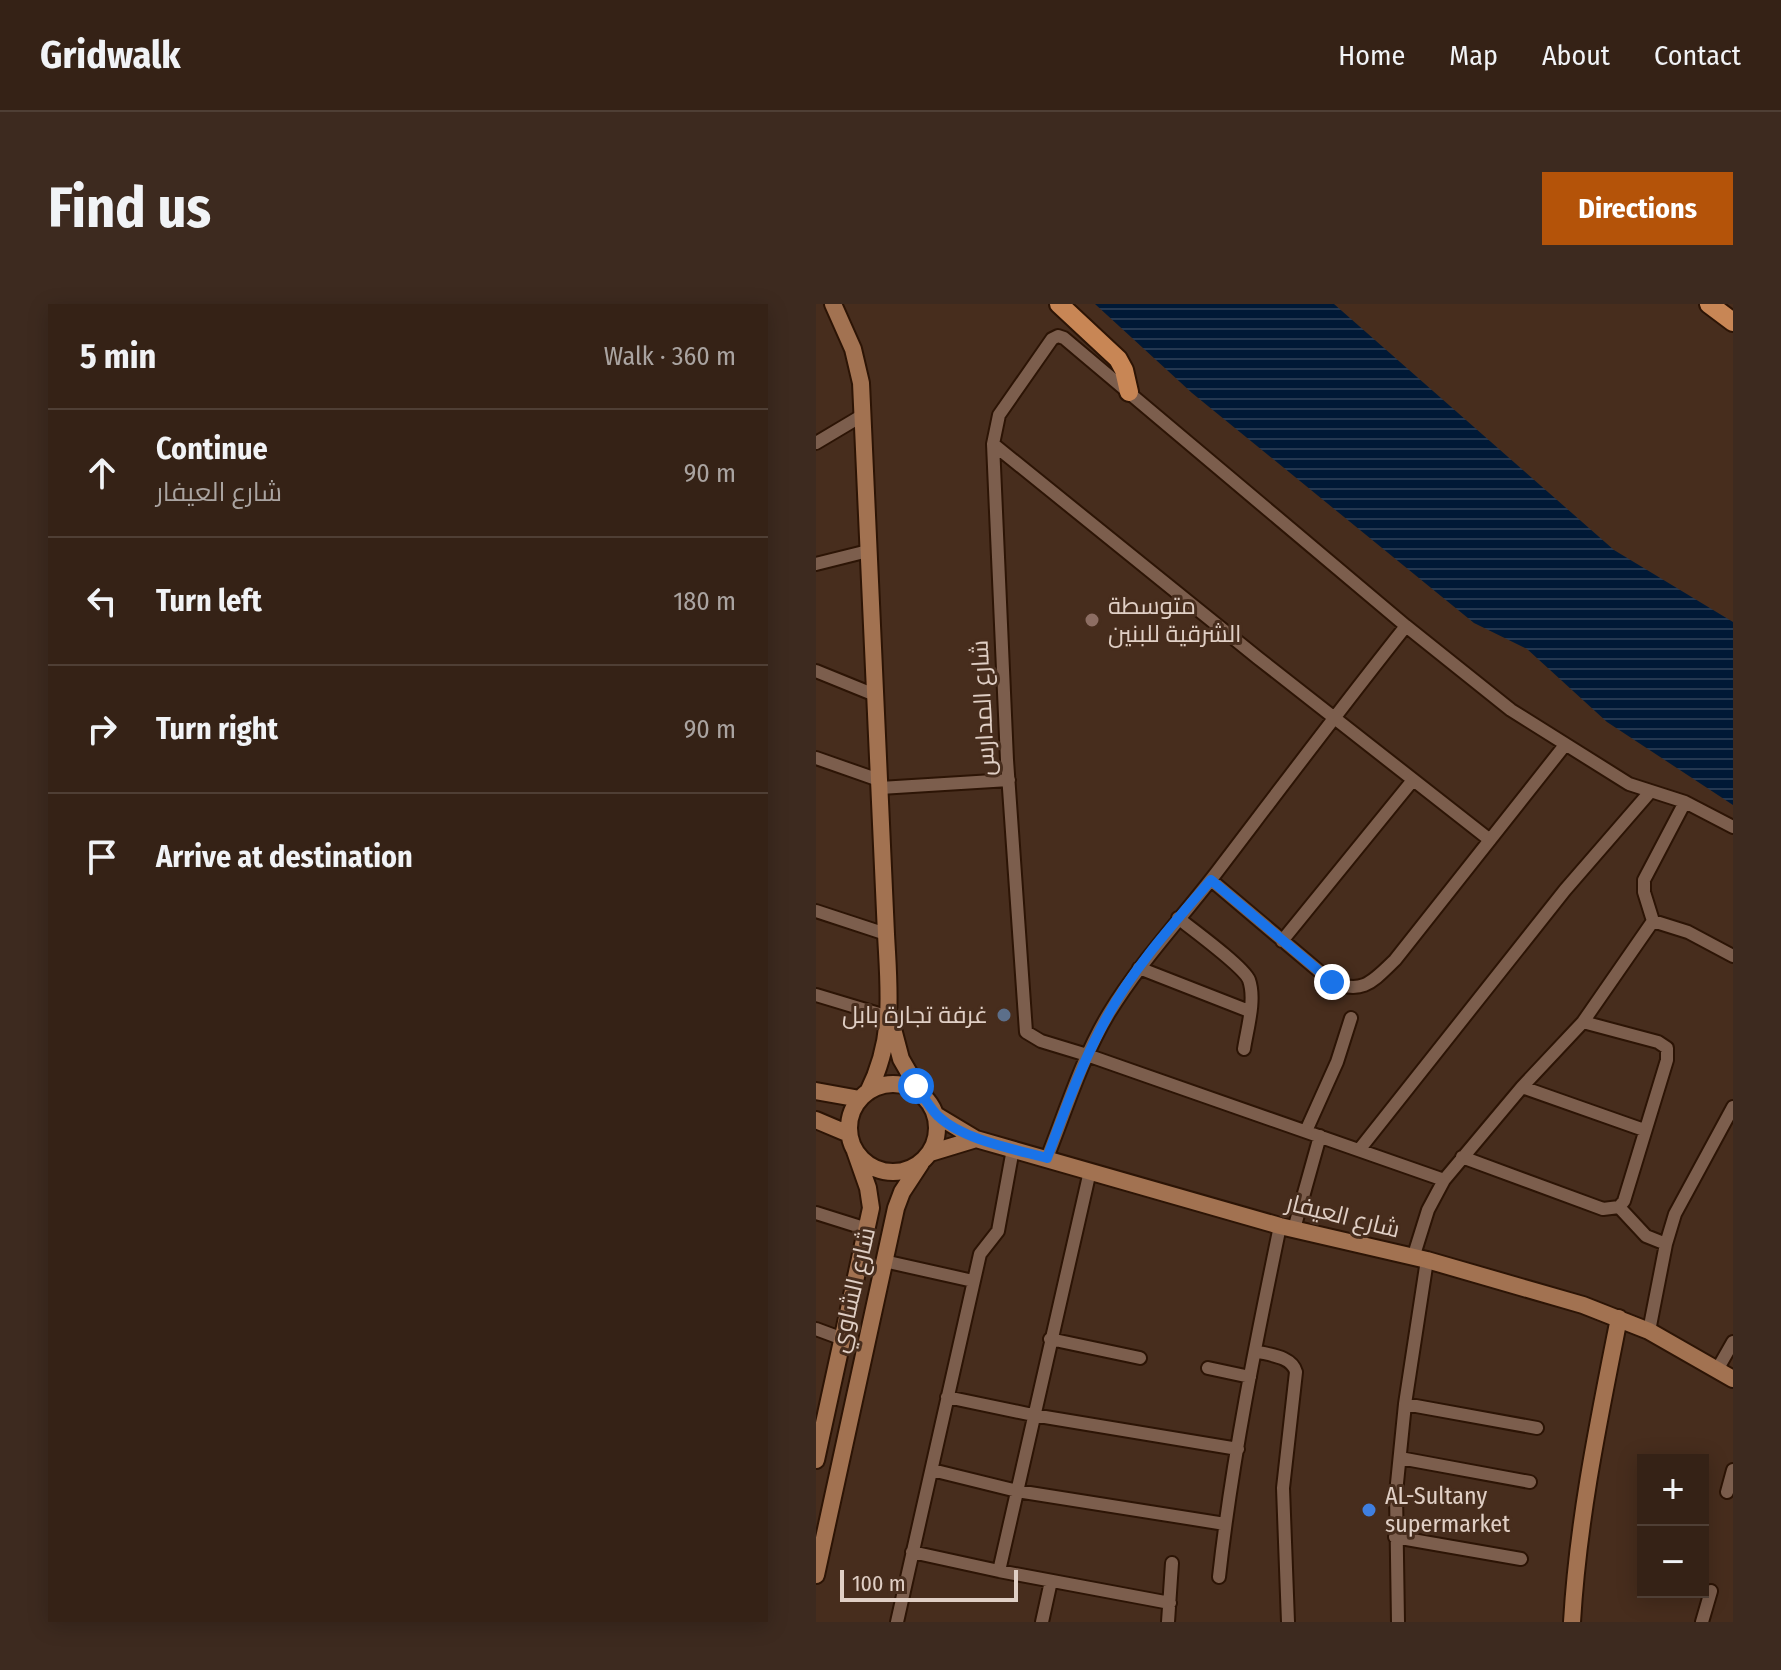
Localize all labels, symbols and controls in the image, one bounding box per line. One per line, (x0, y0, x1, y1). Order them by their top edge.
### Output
text: Gridwalk (40, 32, 181, 78)
text: Home (1338, 39, 1405, 72)
text: Map (1449, 39, 1498, 72)
text: About (1542, 39, 1610, 72)
text: Contact (1654, 39, 1741, 72)
button: Directions (1542, 172, 1733, 245)
text: Find us (48, 175, 211, 242)
text: 5 min (80, 336, 156, 377)
text: Walk · 360 m (604, 341, 736, 372)
text: Continue (156, 431, 268, 467)
icon: ahead (80, 451, 124, 495)
text: 90 m (684, 458, 736, 489)
text: شارع العيفار (156, 477, 282, 508)
icon: left (80, 579, 124, 623)
text: Turn left (156, 583, 262, 619)
text: 180 m (673, 586, 736, 617)
place label: متوسطة الشرقية للبنين (1108, 592, 1242, 648)
marker: متوسطة الشرقية للبنين (1083, 611, 1101, 629)
street label: شارع المدارس (965, 639, 1003, 777)
icon: right (80, 707, 124, 751)
text: Turn right (156, 711, 278, 747)
text: 90 m (684, 714, 736, 745)
icon: arrive (80, 835, 124, 879)
text: Arrive at destination (156, 839, 413, 875)
route end (1314, 964, 1350, 1000)
place label: غرفة تجارة بابل (842, 1001, 988, 1029)
marker: غرفة تجارة بابل (995, 1006, 1013, 1024)
route start (898, 1068, 934, 1104)
street label: شارع العيفار (1281, 1188, 1403, 1246)
street label: شارع الشاوي (825, 1225, 885, 1356)
map controls (1637, 1454, 1709, 1598)
button: + (1637, 1454, 1709, 1526)
place label: AL-Sultany supermarket (1385, 1482, 1510, 1538)
marker: AL-Sultany supermarket (1360, 1501, 1378, 1519)
button: − (1637, 1526, 1709, 1598)
scale bar (840, 1566, 1018, 1602)
text: 100 m (852, 1570, 906, 1597)

